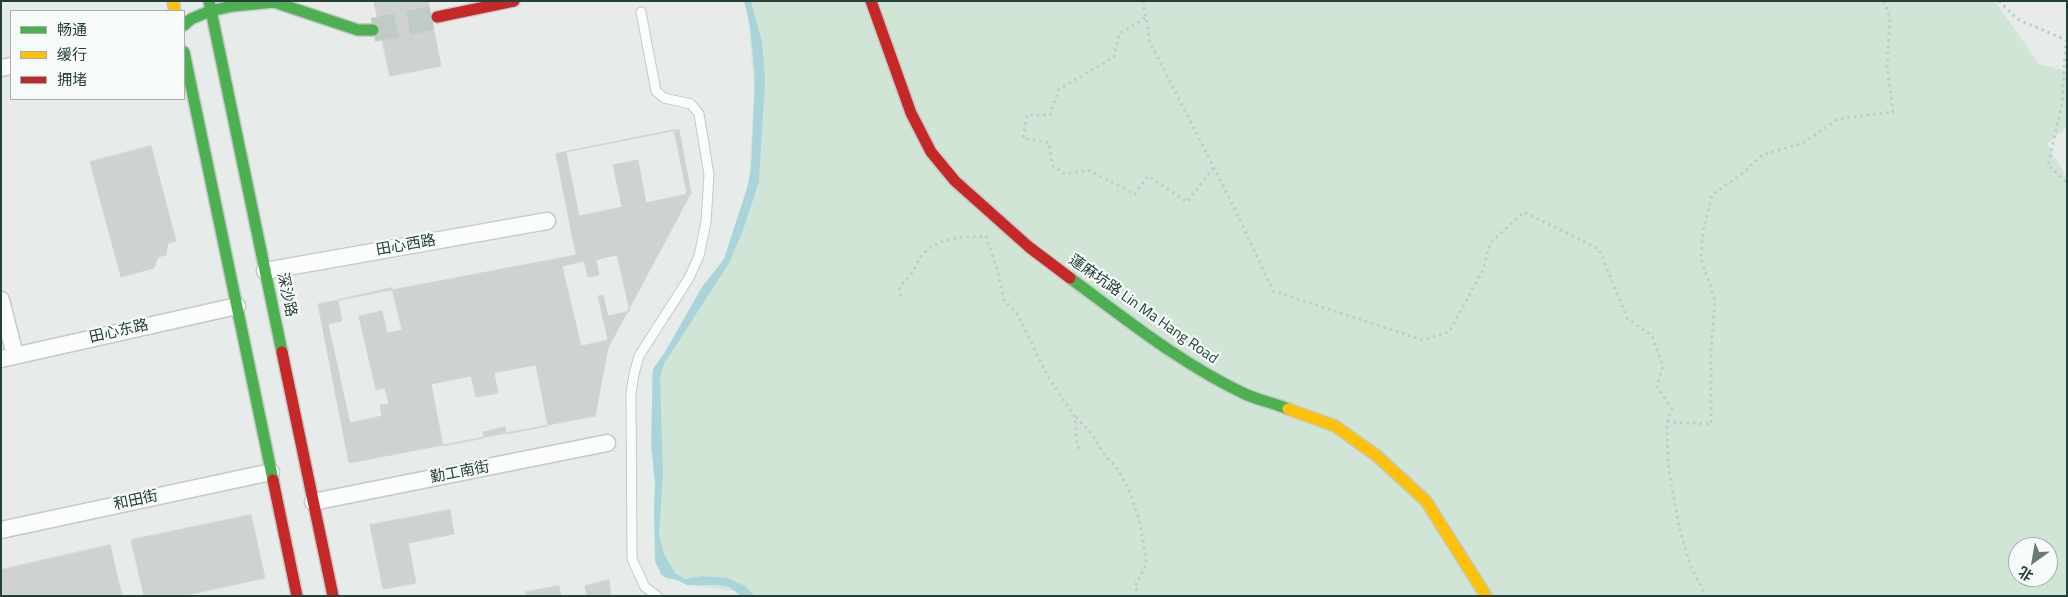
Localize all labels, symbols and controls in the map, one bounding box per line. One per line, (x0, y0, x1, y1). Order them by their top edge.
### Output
legend (10, 10, 185, 100)
text: 畅通 (57, 18, 87, 41)
text: 缓行 (57, 43, 87, 66)
text: 拥堵 (57, 68, 87, 91)
street label: 田心西路 (375, 232, 437, 260)
street label: 蓮麻坑路 Lin Ma Hang Road (1065, 252, 1221, 368)
street label: 深沙路 (273, 271, 299, 319)
street label: 田心东路 (88, 316, 150, 348)
street label: 勤工南街 (429, 458, 491, 488)
street label: 和田街 (112, 488, 160, 514)
north arrow (2008, 537, 2058, 587)
text: 北 (2014, 562, 2037, 587)

